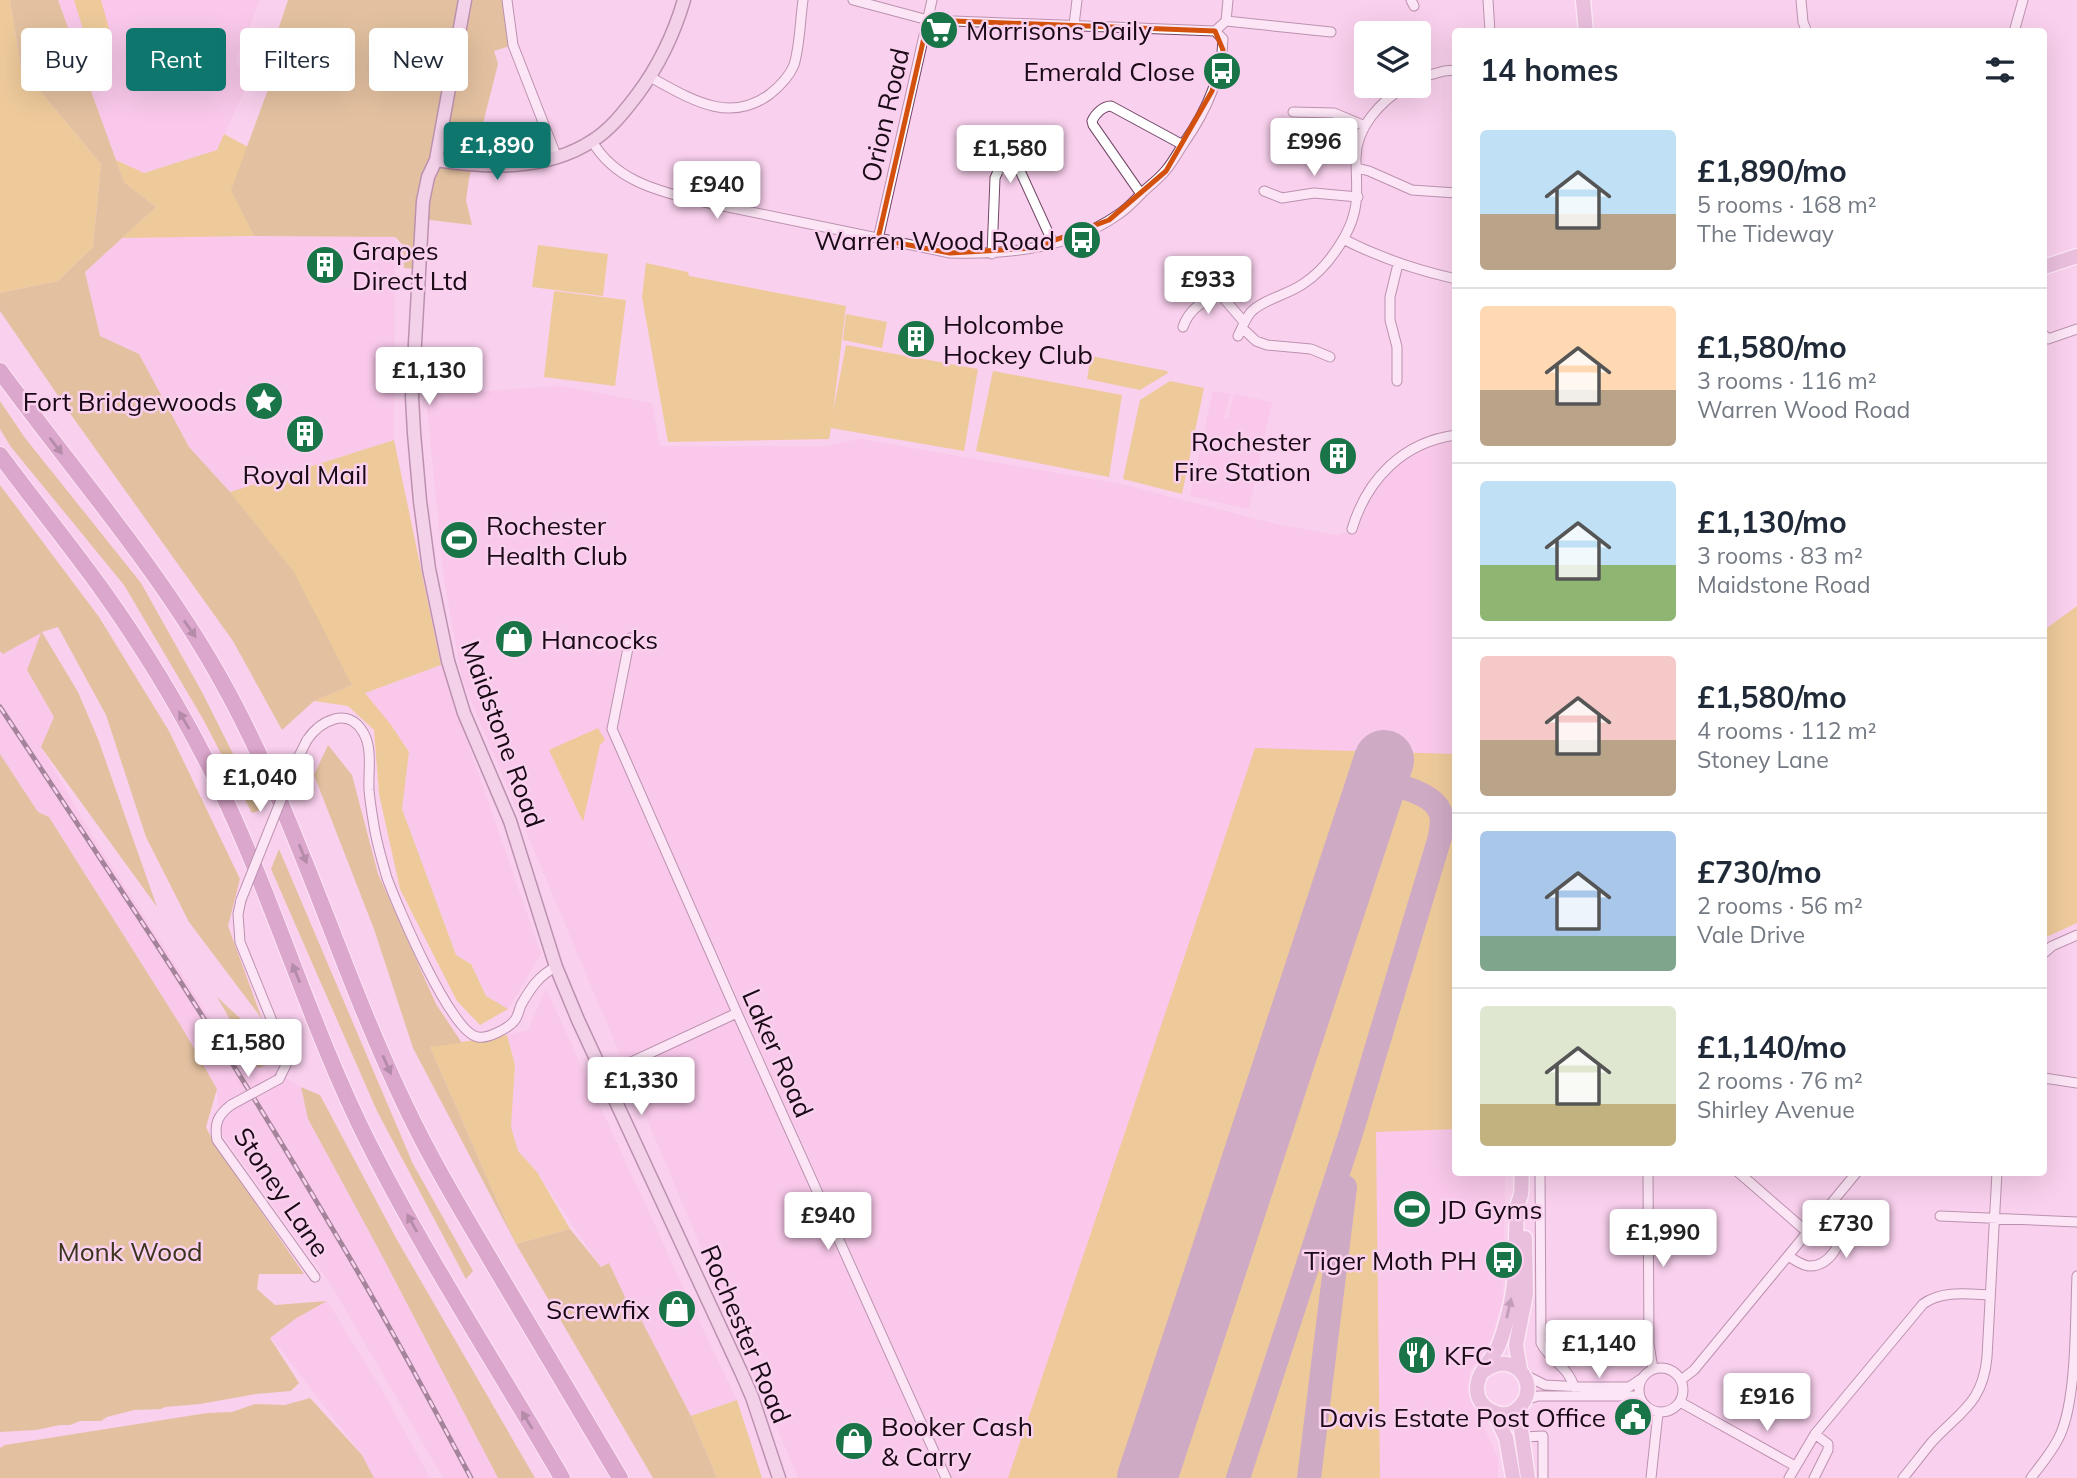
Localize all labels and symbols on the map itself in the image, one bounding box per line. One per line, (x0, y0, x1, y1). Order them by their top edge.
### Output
supermarket icon: Morrisons Daily (918, 9, 960, 51)
place label: Morrisons Daily (966, 14, 1152, 47)
street label: Orion Road (854, 45, 916, 185)
bus stop icon: Emerald Close (1201, 50, 1243, 92)
place label: Emerald Close (1023, 55, 1195, 88)
pin: £996 (1273, 118, 1355, 178)
pin: £1,890 (440, 122, 554, 182)
pin: £1,580 (953, 125, 1067, 185)
pin: £940 (676, 162, 758, 221)
bus stop icon: Warren Wood Road (1061, 219, 1103, 261)
place label: Warren Wood Road (814, 224, 1055, 257)
place label: Grapes Direct Ltd (352, 234, 468, 297)
building icon: Grapes Direct Ltd (304, 244, 346, 286)
pin: £933 (1167, 256, 1249, 316)
place label: Holcombe Hockey Club (943, 308, 1093, 371)
building icon: Holcombe Hockey Club (895, 318, 937, 360)
pin: £1,130 (372, 348, 486, 407)
place icon: Fort Bridgewoods (243, 380, 285, 422)
place label: Fort Bridgewoods (23, 385, 237, 418)
building icon: Royal Mail (284, 413, 326, 455)
place label: Rochester Fire Station (1174, 425, 1312, 488)
building icon: Rochester Fire Station (1317, 435, 1359, 477)
one-way arrow (48, 436, 63, 454)
place label: Royal Mail (243, 458, 367, 491)
place label: Rochester Health Club (486, 509, 628, 572)
sports icon: Rochester Health Club (438, 519, 480, 561)
shop icon: Hancocks (493, 618, 535, 660)
one-way arrow (183, 620, 197, 638)
place label: Hancocks (541, 623, 658, 656)
street label: Maidstone Road (454, 636, 552, 832)
one-way arrow (178, 710, 190, 730)
pin: £1,040 (203, 754, 317, 814)
one-way arrow (297, 844, 309, 864)
one-way arrow (290, 962, 301, 983)
street label: Laker Road (735, 984, 821, 1122)
pin: £1,580 (191, 1020, 305, 1079)
one-way arrow (381, 1055, 393, 1075)
pin: £1,330 (584, 1058, 698, 1117)
street label: Stoney Lane (227, 1121, 337, 1263)
sports icon: JD Gyms (1391, 1188, 1433, 1230)
pin: £940 (787, 1192, 869, 1252)
place label: JD Gyms (1439, 1193, 1542, 1226)
pin: £730 (1805, 1200, 1887, 1260)
pin: £1,990 (1606, 1210, 1720, 1269)
one-way arrow (406, 1213, 418, 1233)
park label: Monk Wood (57, 1235, 203, 1268)
bus stop icon: Tiger Moth PH (1483, 1239, 1525, 1281)
street label: Rochester Road (694, 1240, 798, 1428)
place label: Tiger Moth PH (1304, 1244, 1477, 1277)
shop icon: Screwfix (656, 1288, 698, 1330)
place label: Screwfix (546, 1293, 650, 1326)
one-way arrow (1504, 1297, 1515, 1319)
pin: £1,140 (1542, 1320, 1656, 1380)
restaurant icon: KFC (1396, 1334, 1438, 1376)
place label: KFC (1444, 1339, 1492, 1372)
pin: £916 (1726, 1374, 1808, 1433)
public building icon: Davis Estate Post Office (1612, 1396, 1654, 1438)
place label: Davis Estate Post Office (1319, 1401, 1606, 1434)
one-way arrow (520, 1410, 533, 1429)
place label: Booker Cash & Carry (881, 1410, 1033, 1473)
shop icon: Booker Cash & Carry (833, 1420, 875, 1462)

